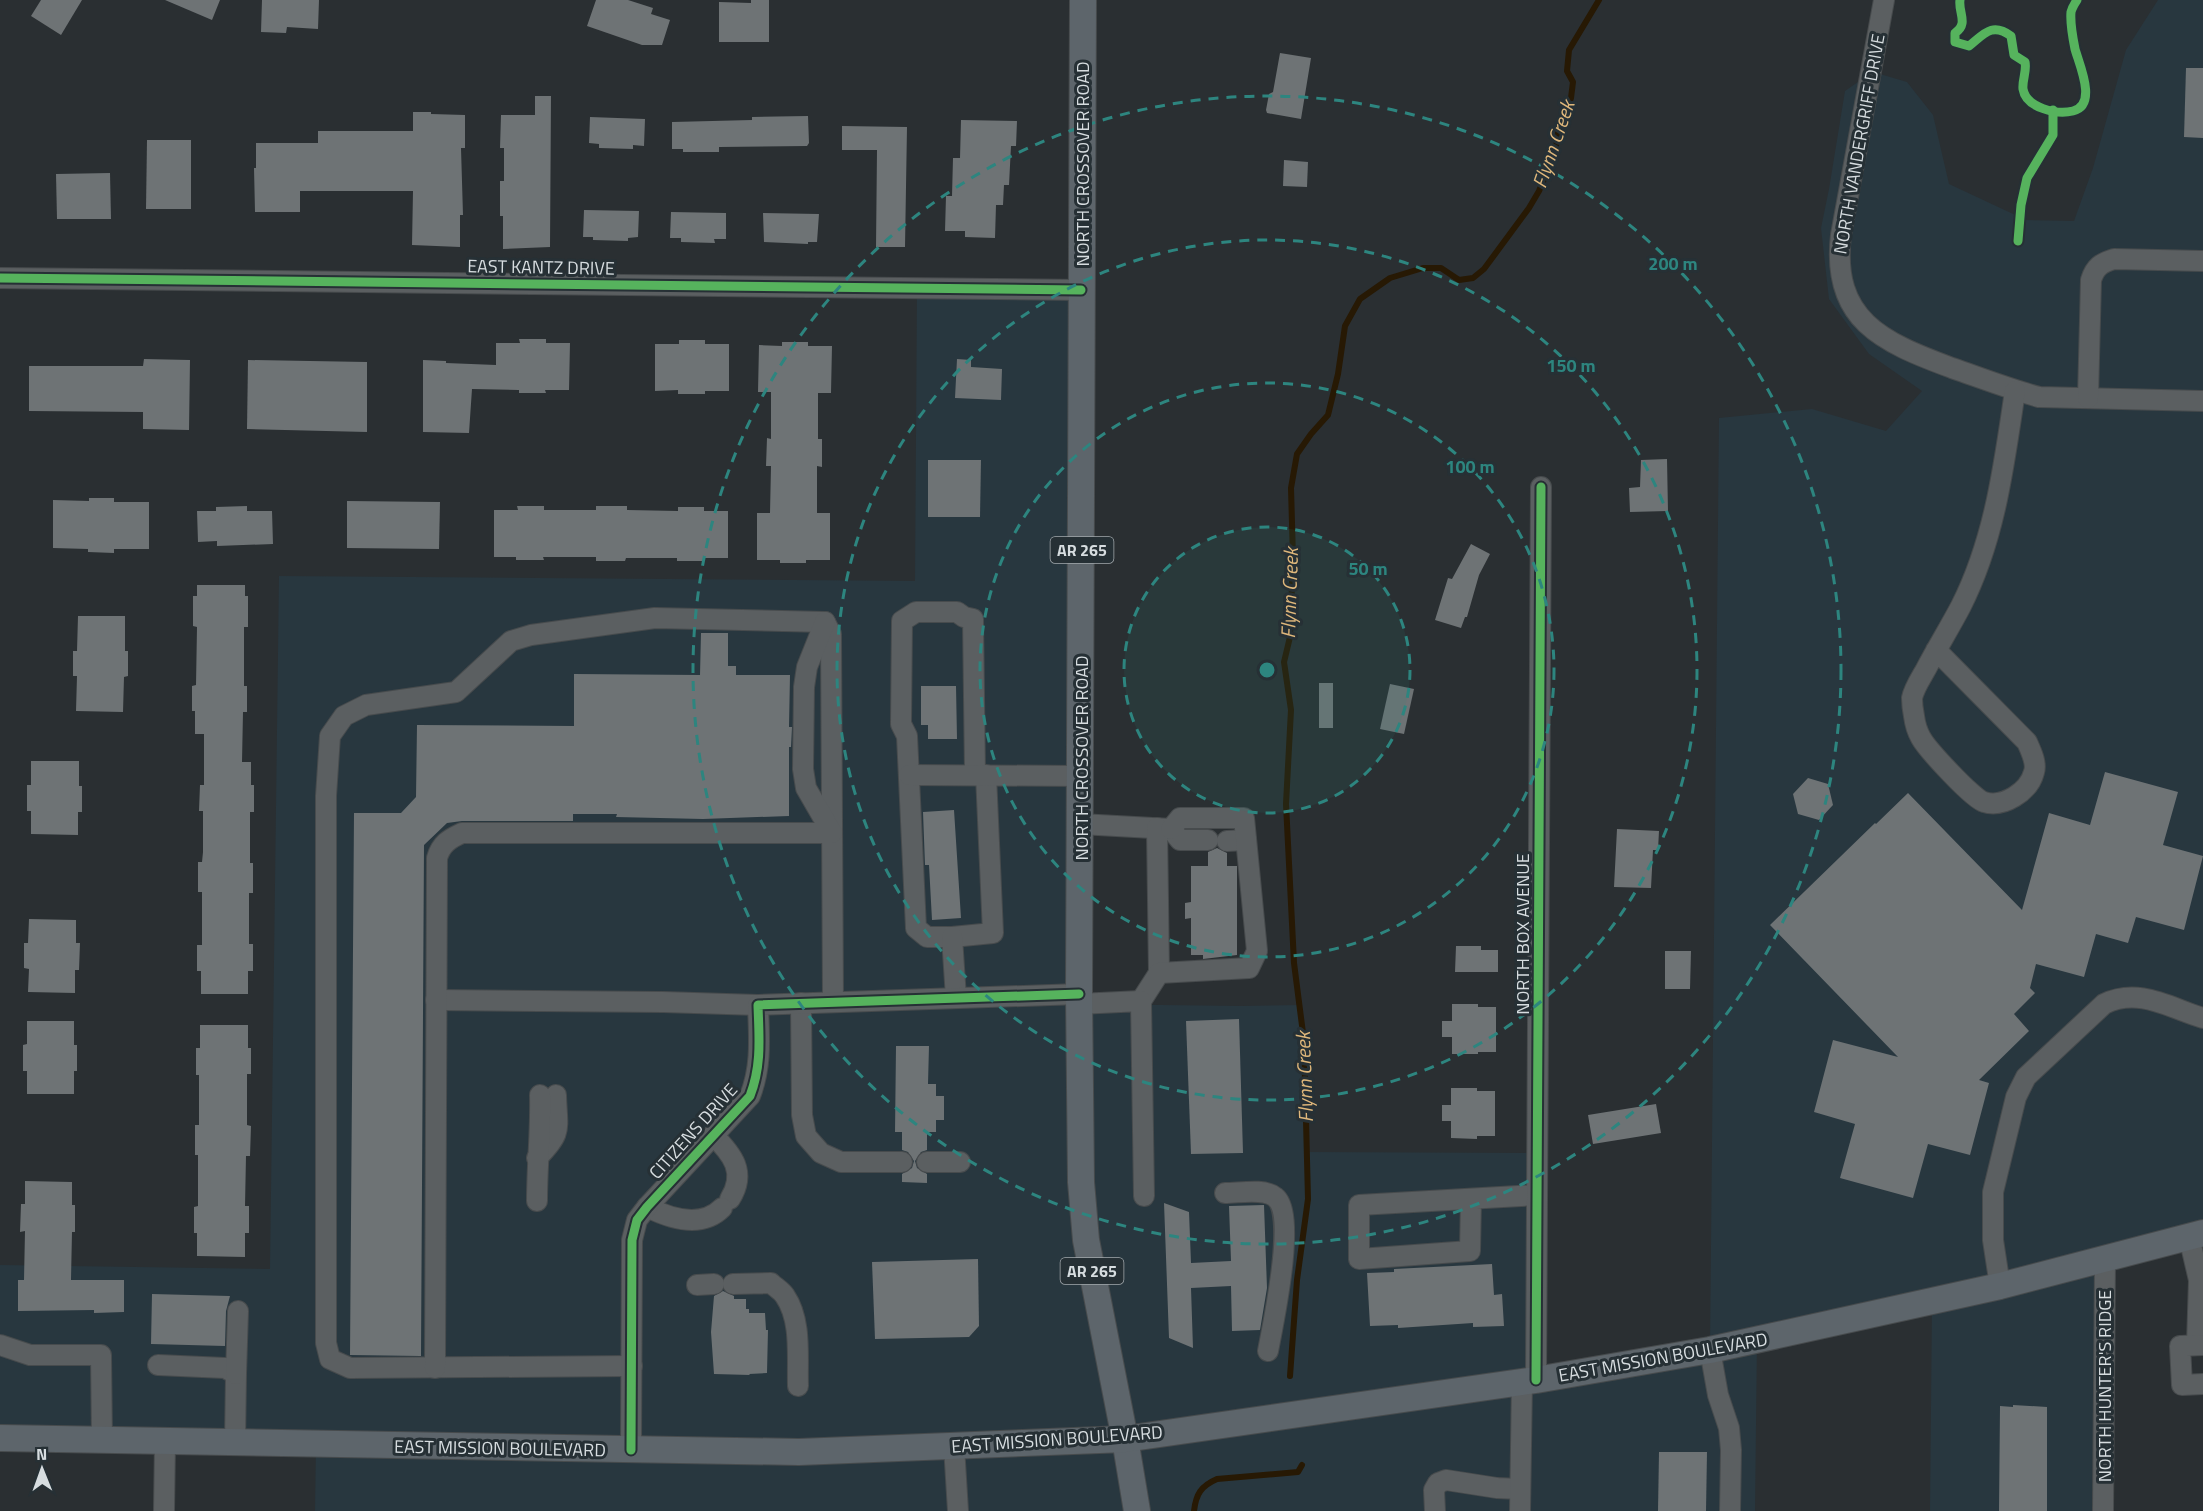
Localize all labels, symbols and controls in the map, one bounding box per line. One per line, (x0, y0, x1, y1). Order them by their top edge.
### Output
street label: NORTH VANDERGRIFF DRIVE (1826, 32, 1892, 256)
street label: NORTH CROSSOVER ROAD (1069, 61, 1096, 267)
water label: Flynn Creek (1524, 94, 1583, 192)
text: 200 m (1648, 250, 1698, 277)
street label: EAST KANTZ DRIVE (467, 252, 615, 282)
text: 150 m (1546, 352, 1596, 379)
text: 100 m (1445, 453, 1495, 480)
road number: AR 265 (1050, 537, 1114, 563)
water label: Flynn Creek (1272, 545, 1306, 639)
text: 50 m (1348, 555, 1388, 582)
street label: NORTH CROSSOVER ROAD (1068, 655, 1095, 861)
centre of rings (1257, 660, 1277, 680)
street label: NORTH BOX AVENUE (1509, 853, 1536, 1015)
water label: Flynn Creek (1287, 1029, 1321, 1123)
street label: CITIZENS DRIVE (642, 1077, 744, 1185)
road number: AR 265 (1060, 1258, 1124, 1284)
street label: NORTH HUNTER'S RIDGE (2091, 1290, 2118, 1482)
street label: EAST MISSION BOULEVARD (1556, 1325, 1770, 1389)
street label: EAST MISSION BOULEVARD (950, 1418, 1164, 1460)
street label: EAST MISSION BOULEVARD (394, 1433, 606, 1463)
north arrow (12, 1439, 72, 1499)
text: N (36, 1442, 47, 1466)

